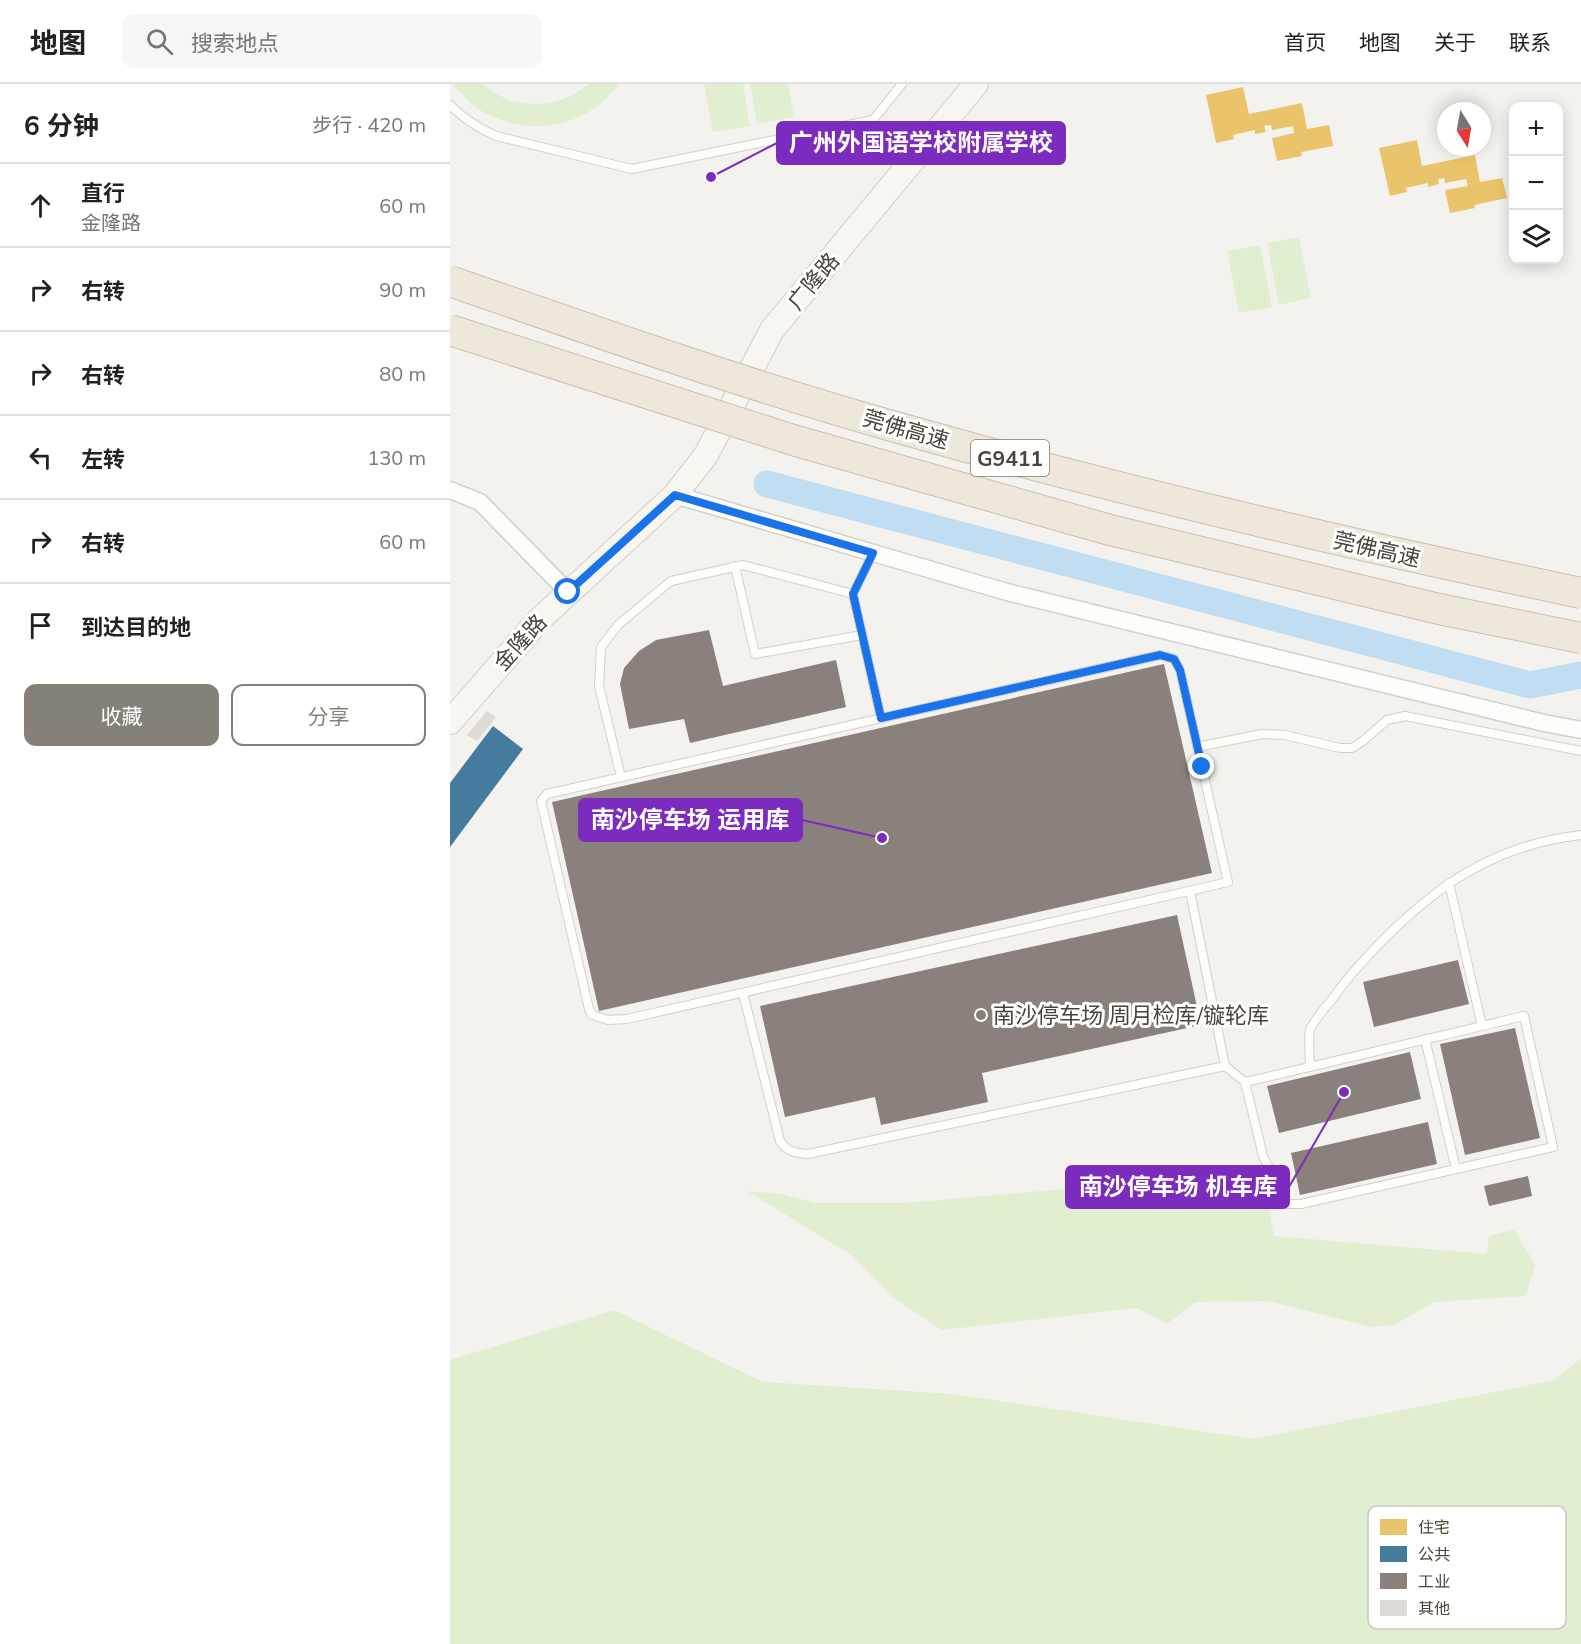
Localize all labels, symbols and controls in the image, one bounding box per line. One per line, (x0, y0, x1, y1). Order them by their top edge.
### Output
search box (122, 14, 542, 68)
text: 地图 (30, 25, 86, 60)
icon: search (143, 25, 176, 58)
text: 搜索地点 (191, 29, 279, 57)
text: 首页 (1284, 29, 1326, 55)
text: 地图 (1359, 29, 1401, 55)
text: 关于 (1434, 29, 1476, 55)
text: 联系 (1509, 29, 1551, 55)
north arrow (1437, 102, 1491, 156)
map controls (1509, 102, 1563, 264)
button: + (1509, 102, 1563, 156)
text: 6 分钟 (24, 109, 99, 142)
text: 步行 · 420 m (312, 112, 426, 137)
callout: 广州外国语学校附属学校 (777, 122, 1065, 164)
text: 广州外国语学校附属学校 (789, 127, 1053, 157)
button: − (1509, 156, 1563, 210)
text: 直行 (81, 179, 125, 207)
icon: ahead (24, 189, 57, 222)
text: 60 m (379, 193, 426, 218)
text: 金隆路 (81, 210, 141, 235)
button: layers (1509, 210, 1563, 264)
street label: 广隆路 (781, 247, 845, 315)
icon: right (24, 273, 57, 306)
text: 右转 (81, 277, 125, 305)
text: 90 m (379, 277, 426, 302)
icon: right (24, 357, 57, 390)
text: 右转 (81, 361, 125, 389)
text: 80 m (379, 361, 426, 386)
street label: 莞佛高速 (860, 403, 952, 455)
road number: G9411 (971, 440, 1049, 476)
icon: left (24, 441, 57, 474)
text: 左转 (81, 445, 125, 473)
text: 130 m (367, 445, 426, 470)
icon: right (24, 525, 57, 558)
street label: 莞佛高速 (1331, 525, 1423, 573)
text: 右转 (81, 529, 125, 557)
text: 60 m (379, 529, 426, 554)
route start (554, 578, 580, 604)
street label: 金隆路 (488, 608, 552, 676)
icon: arrive (24, 609, 57, 642)
text: 到达目的地 (81, 613, 191, 641)
button: 收藏 (24, 684, 219, 746)
button: 分享 (231, 684, 426, 746)
route end (1188, 753, 1214, 779)
callout: 南沙停车场 运用库 (579, 799, 802, 841)
text: 南沙停车场 运用库 (591, 804, 789, 834)
place label: 南沙停车场 周月检库/镟轮库 (993, 1001, 1269, 1029)
marker: 南沙停车场 周月检库/镟轮库 (974, 1008, 988, 1022)
callout: 南沙停车场 机车库 (1066, 1166, 1289, 1208)
text: 南沙停车场 机车库 (1079, 1171, 1277, 1201)
legend (1368, 1506, 1566, 1629)
text: 住宅 (1418, 1517, 1450, 1537)
text: 公共 (1418, 1544, 1450, 1564)
text: 工业 (1418, 1571, 1450, 1591)
text: 其他 (1418, 1598, 1450, 1618)

